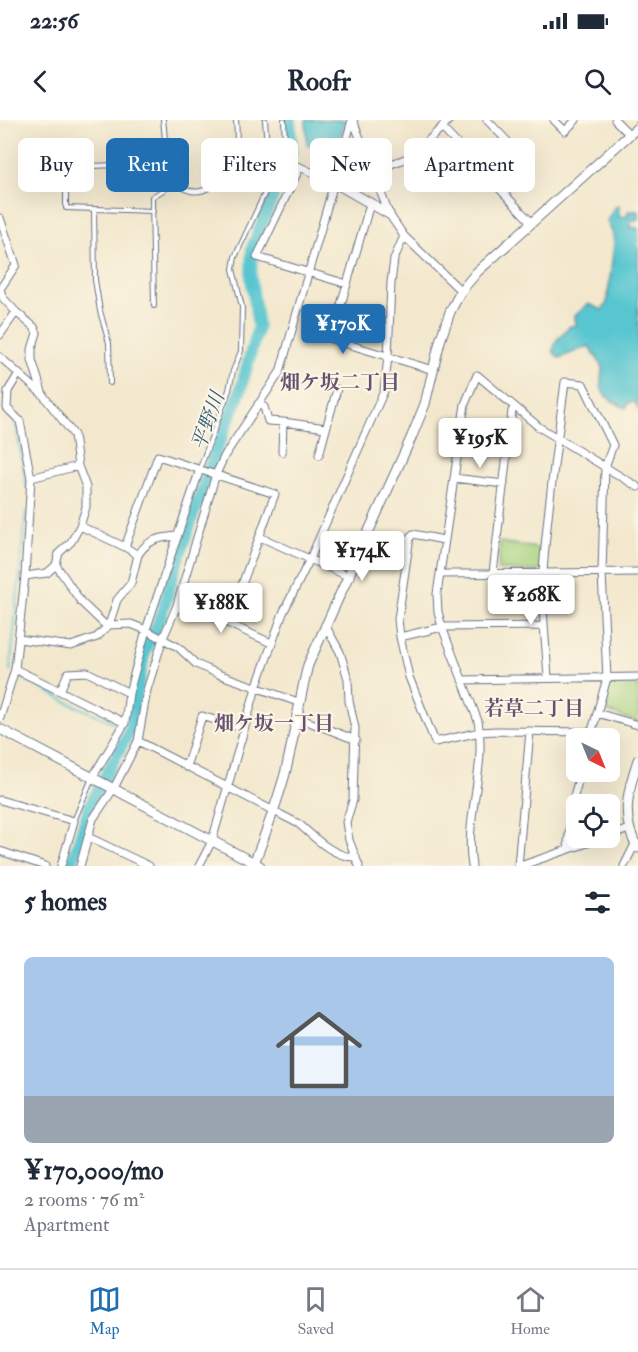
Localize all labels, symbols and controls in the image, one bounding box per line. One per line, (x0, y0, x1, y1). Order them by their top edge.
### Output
text: 22:56 (30, 7, 78, 35)
icon: back (24, 65, 57, 98)
text: Roofr (287, 65, 351, 98)
icon: search (581, 65, 614, 98)
chip: Buy (18, 138, 94, 192)
chip: Rent (106, 138, 189, 192)
chip: Filters (201, 138, 298, 192)
chip: New (310, 138, 392, 192)
chip: Apartment (404, 138, 535, 192)
pin: ¥170K (301, 304, 385, 355)
text: ¥170K (315, 311, 371, 336)
district label: 畑ケ坂二丁目 (280, 370, 400, 395)
water label: 平野川 (186, 387, 231, 453)
pin: ¥195K (438, 418, 522, 469)
text: ¥195K (452, 425, 508, 450)
pin: ¥174K (320, 531, 404, 582)
text: ¥174K (334, 538, 390, 563)
pin: ¥268K (489, 575, 573, 626)
text: ¥268K (502, 582, 560, 607)
pin: ¥188K (179, 583, 263, 634)
text: ¥188K (194, 590, 248, 615)
district label: 若草二丁目 (484, 696, 584, 721)
district label: 畑ケ坂一丁目 (214, 711, 334, 736)
north arrow (566, 728, 620, 782)
map controls (566, 728, 620, 848)
button: locate (566, 794, 620, 848)
text: 5 homes (24, 886, 107, 918)
icon: filters (581, 886, 614, 919)
icon: home (265, 996, 373, 1104)
text: ¥170,000/mo (24, 1155, 164, 1187)
text: 2 rooms · 76 m² (24, 1187, 144, 1212)
text: Apartment (24, 1212, 109, 1237)
tab: Map (88, 1283, 121, 1339)
tab: Saved (297, 1283, 334, 1339)
tab: Home (510, 1283, 550, 1339)

